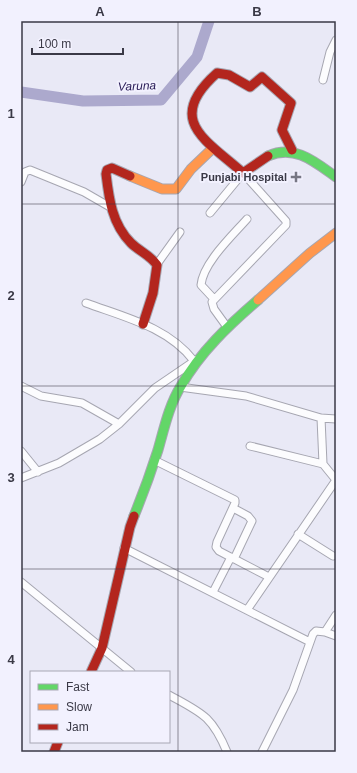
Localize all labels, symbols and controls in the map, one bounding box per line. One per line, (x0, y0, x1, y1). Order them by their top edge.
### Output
text: A (95, 4, 105, 19)
text: B (252, 4, 262, 19)
scale bar (32, 30, 123, 56)
text: 100 m (38, 37, 71, 51)
water label: Varuna (118, 78, 157, 94)
text: 1 (7, 106, 15, 121)
place label: Punjabi Hospital (201, 171, 287, 183)
marker: Punjabi Hospital (290, 171, 302, 183)
text: 2 (7, 288, 15, 303)
text: 3 (7, 470, 15, 485)
text: 4 (7, 652, 15, 667)
legend (30, 671, 170, 743)
text: Fast (66, 680, 90, 694)
text: Slow (66, 700, 92, 714)
text: Jam (66, 720, 89, 734)

